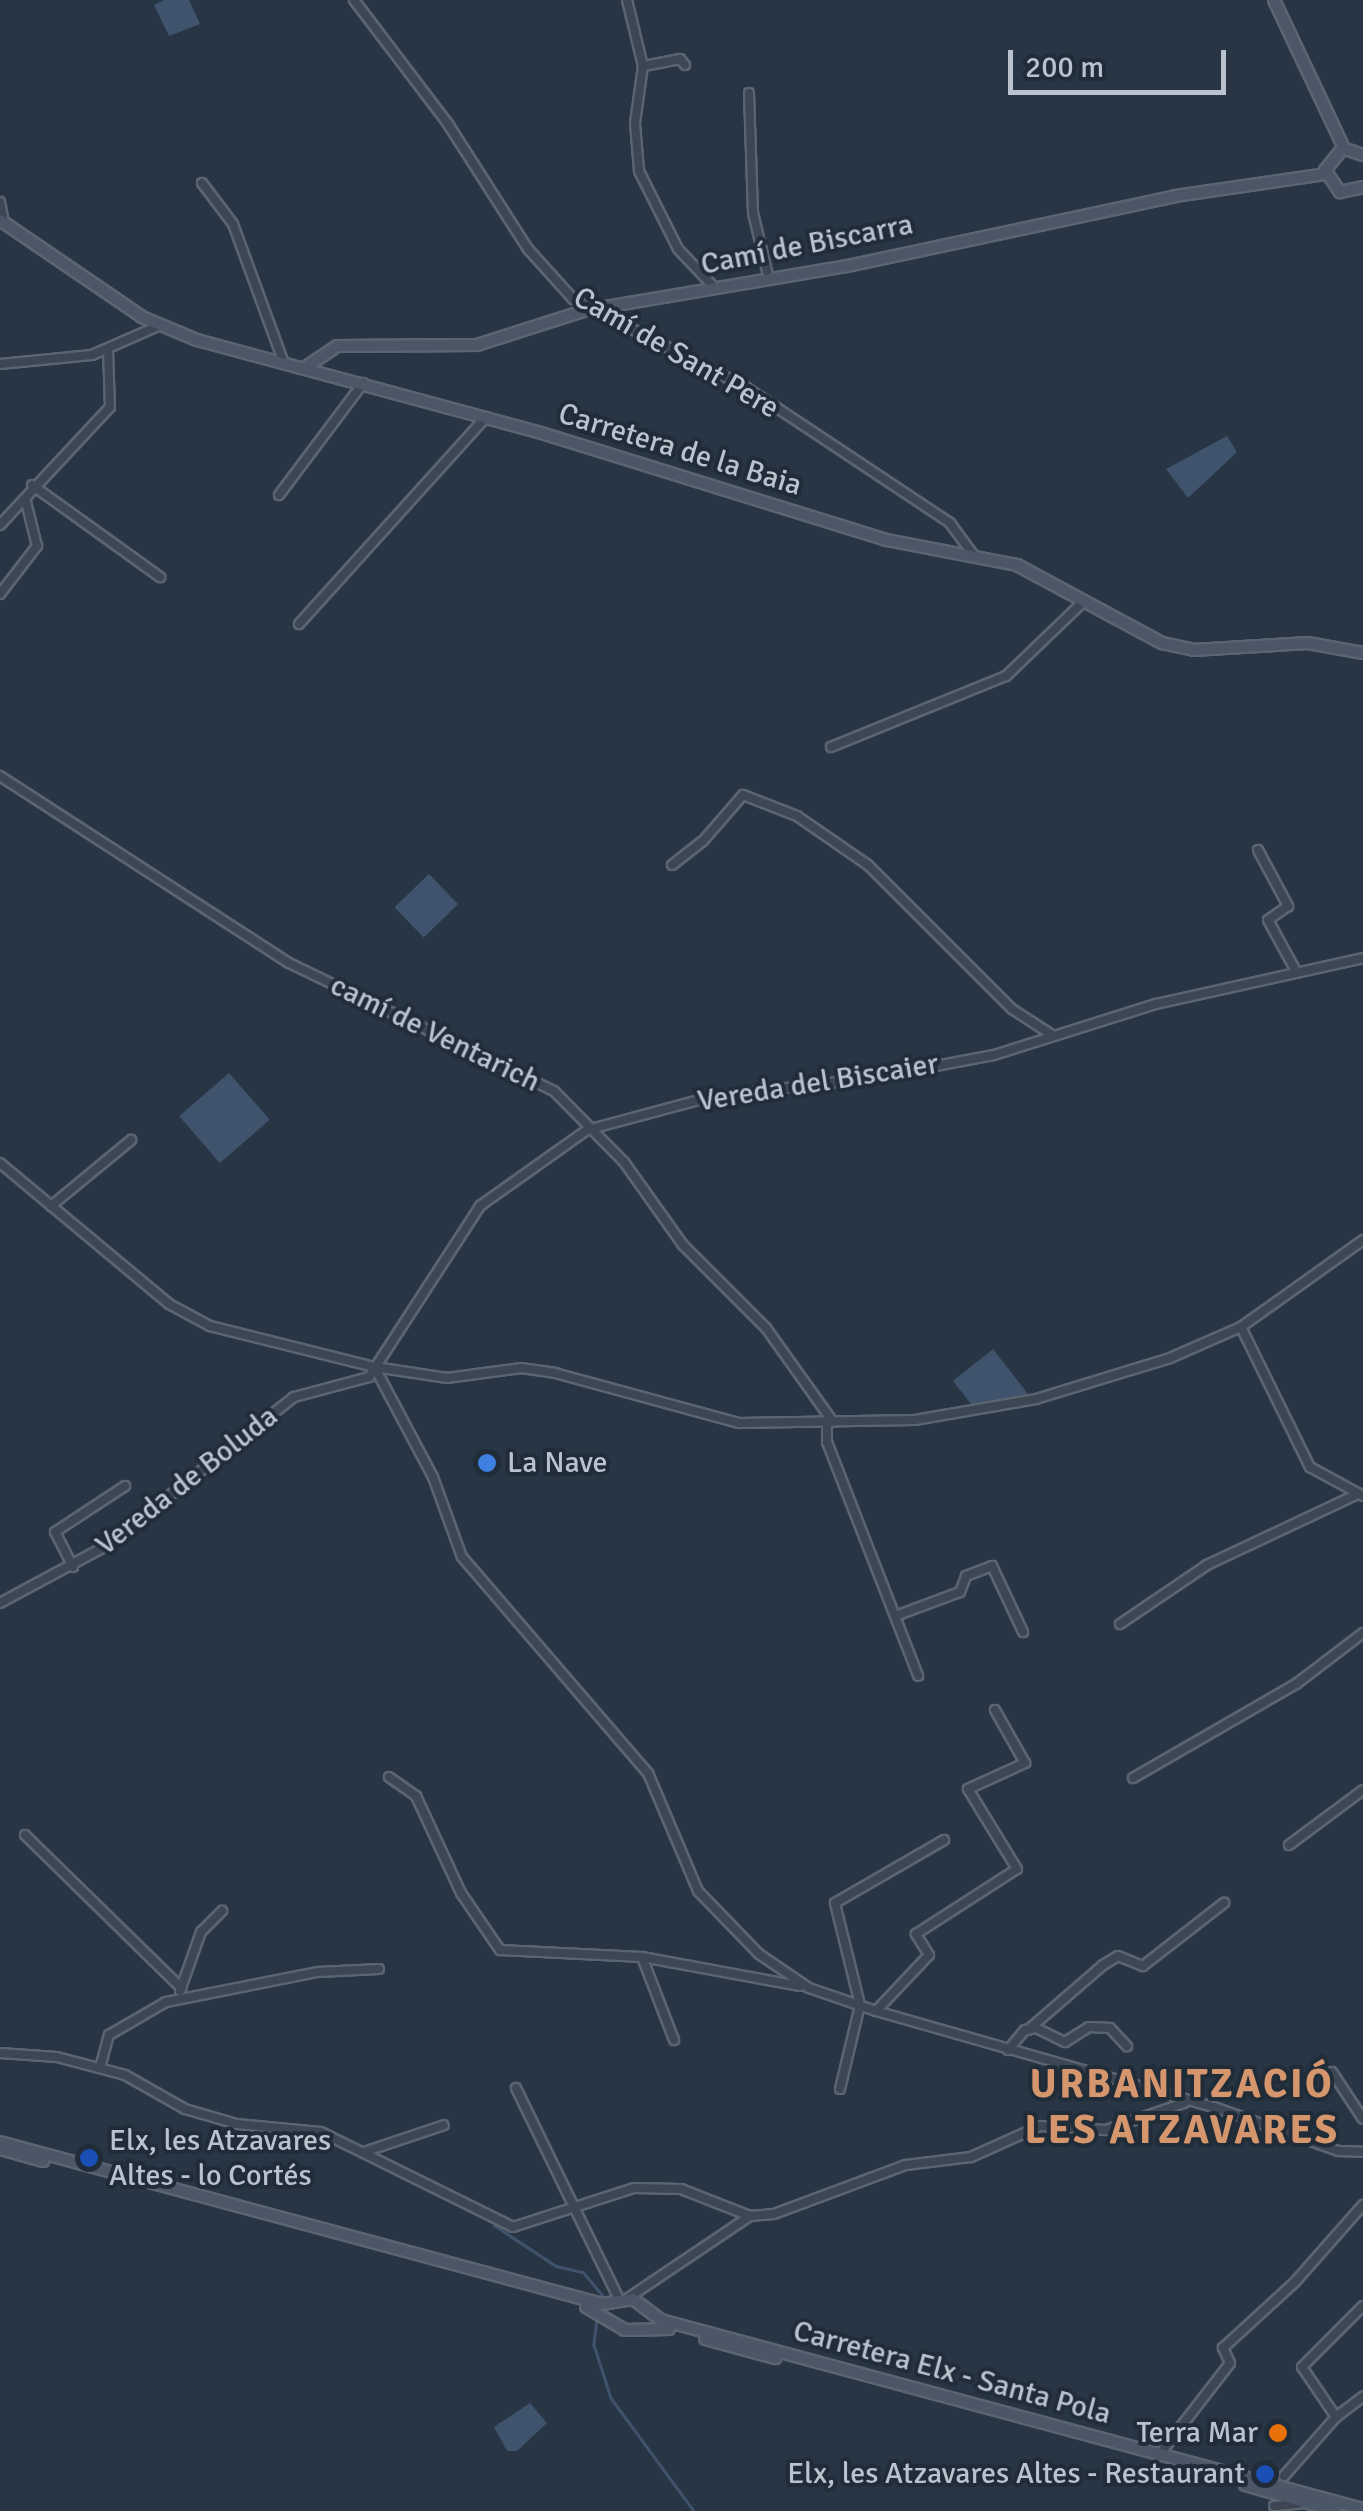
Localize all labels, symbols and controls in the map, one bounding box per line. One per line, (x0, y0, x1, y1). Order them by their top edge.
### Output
scale bar (1013, 30, 1230, 92)
text: 200 m (1025, 49, 1104, 86)
street label: Camí de Biscarra (698, 207, 916, 283)
street label: Camí de Sant Pere (567, 280, 785, 426)
street label: Carretera de la Baia (554, 396, 806, 504)
street label: camí de Ventarich (324, 968, 546, 1100)
street label: Vereda del Biscaier (695, 1046, 941, 1120)
street label: Vereda de Boluda (89, 1399, 285, 1563)
place label: La Nave (507, 1445, 608, 1481)
marker: La Nave (476, 1452, 498, 1474)
district label: URBANITZACIÓ LES ATZAVARES (1024, 2060, 1340, 2154)
place label: Elx, les Atzavares Altes - lo Cortés (109, 2123, 331, 2194)
marker: Elx, les Atzavares Altes - lo Cortés (78, 2147, 100, 2169)
street label: Carretera Elx - Santa Pola (789, 2313, 1115, 2433)
place label: Terra Mar (1137, 2415, 1258, 2451)
marker: Terra Mar (1267, 2422, 1289, 2444)
place label: Elx, les Atzavares Altes - Restaurant (787, 2456, 1245, 2492)
marker: Elx, les Atzavares Altes - Restaurant (1254, 2463, 1276, 2485)

